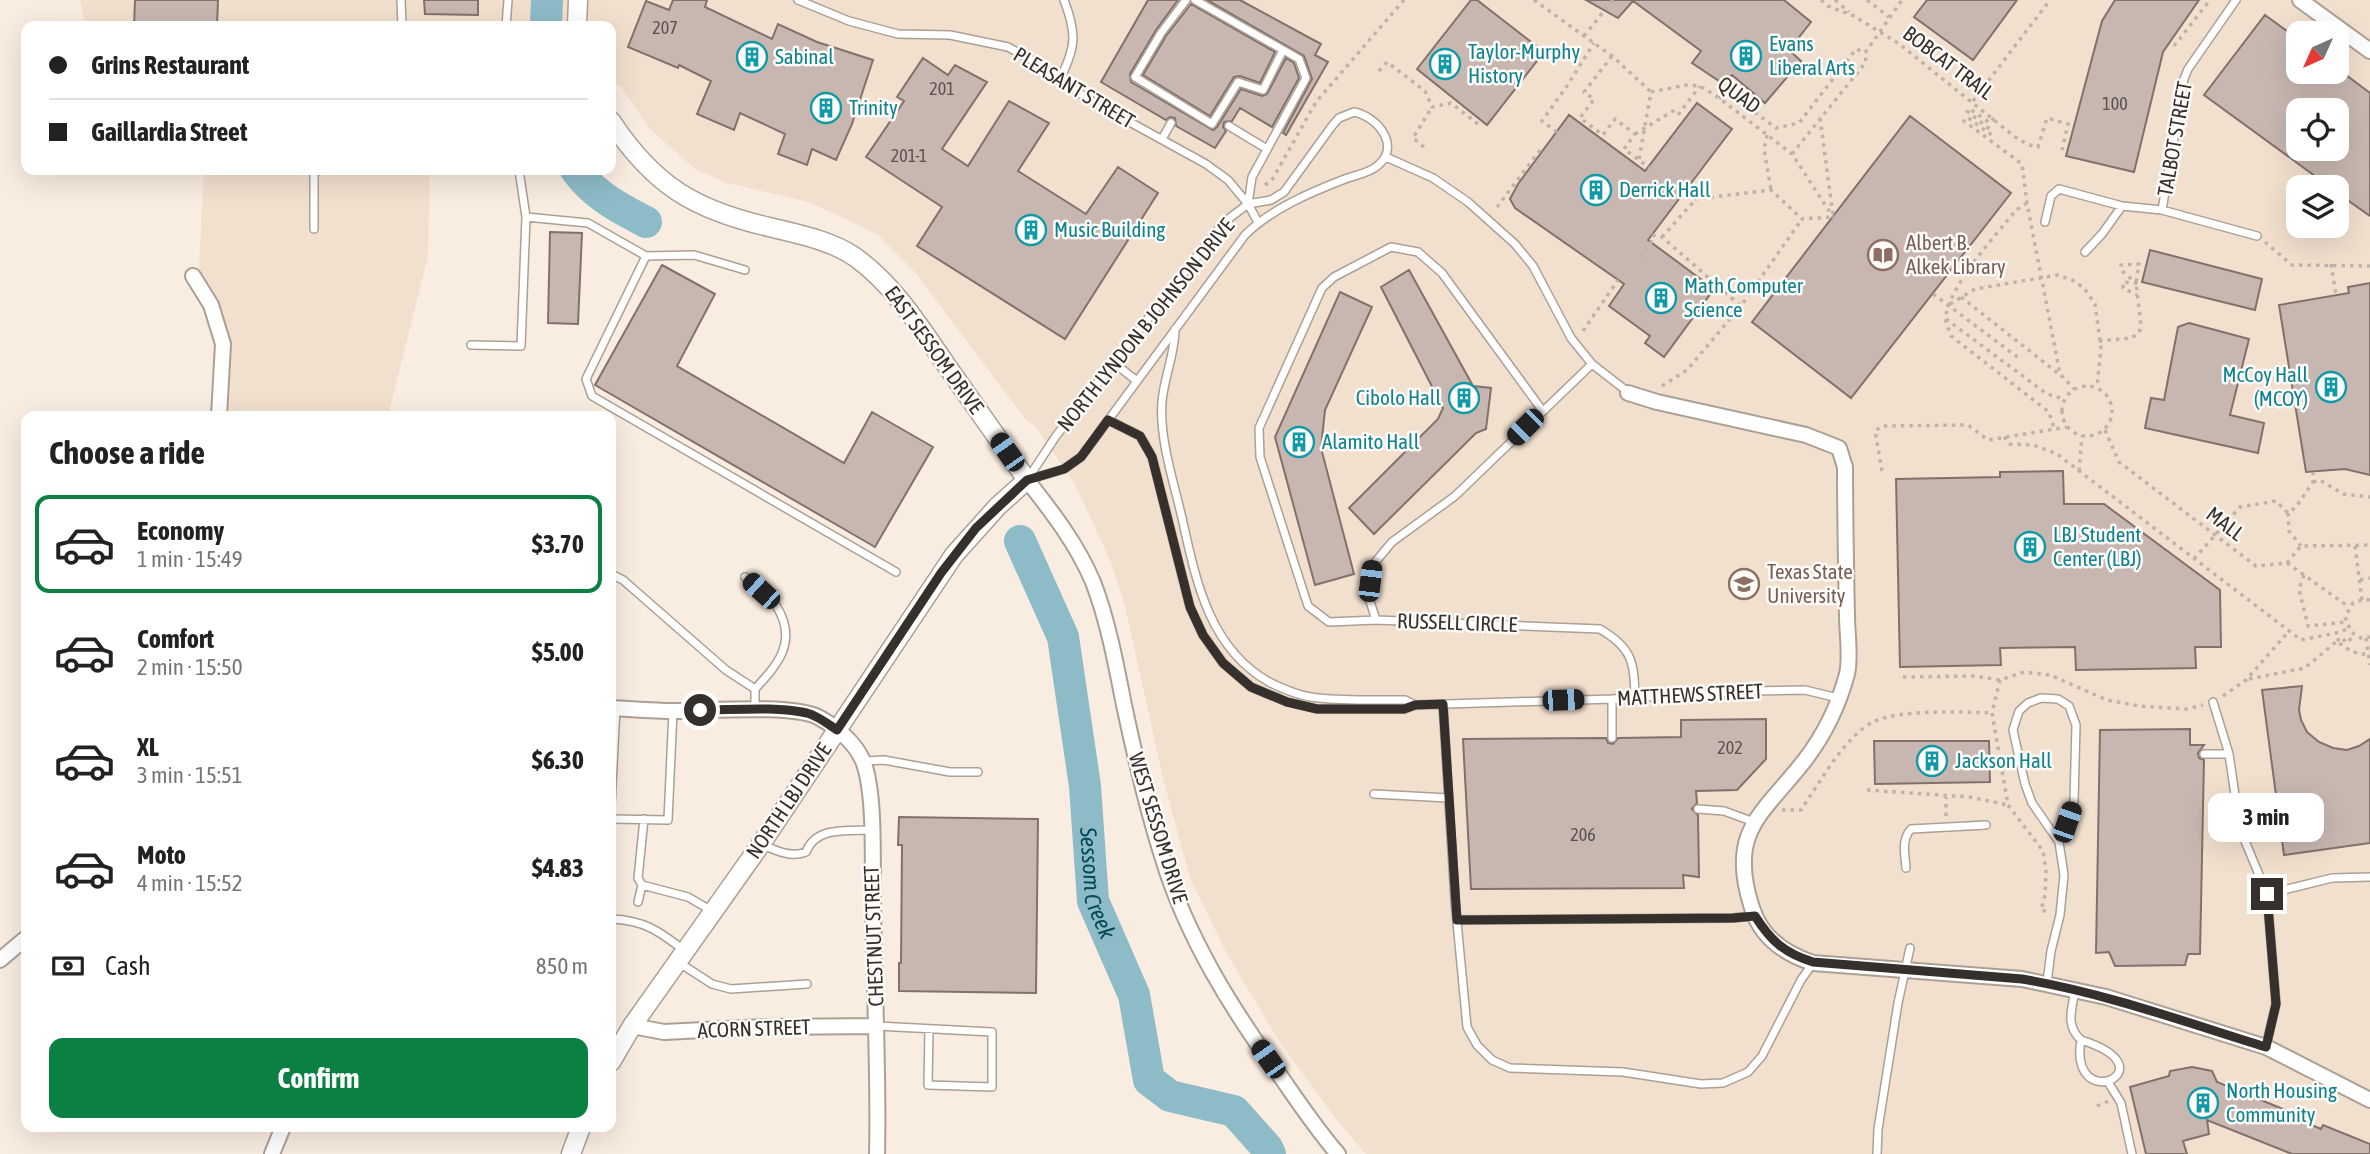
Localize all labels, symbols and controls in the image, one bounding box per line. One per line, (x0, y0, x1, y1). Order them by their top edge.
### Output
house number: 207 (652, 17, 678, 38)
street label: BOBCAT TRAIL (1899, 21, 1998, 104)
north arrow (2286, 21, 2348, 84)
map controls (2286, 21, 2349, 238)
place label: Evans Liberal Arts (1769, 31, 1855, 79)
place label: Taylor-Murphy History (1468, 39, 1580, 87)
building icon: Evans Liberal Arts (1729, 39, 1763, 73)
building icon: Sabinal (735, 40, 769, 74)
street label: PLEASANT STREET (1010, 42, 1139, 133)
place label: Sabinal (775, 44, 834, 68)
building icon: Taylor-Murphy History (1428, 47, 1462, 81)
text: Grins Restaurant (91, 50, 249, 80)
street label: QUAD (1714, 71, 1766, 118)
house number: 201 (929, 78, 955, 99)
street label: TALBOT STREET (2152, 79, 2196, 198)
building icon: Trinity (809, 91, 843, 125)
house number: 100 (2102, 93, 2128, 114)
place label: Trinity (849, 95, 898, 119)
button: locate (2286, 98, 2349, 161)
text: Gaillardia Street (91, 117, 247, 147)
house number: 201-1 (891, 145, 927, 166)
building icon: Derrick Hall (1579, 173, 1613, 207)
button: layers (2286, 175, 2349, 238)
place label: Derrick Hall (1619, 177, 1711, 201)
building icon: Music Building (1014, 213, 1048, 247)
street label: NORTH LYNDON B JOHNSON DRIVE (1052, 213, 1239, 436)
place label: Music Building (1054, 217, 1165, 241)
place label: Albert B. Alkek Library (1906, 230, 2006, 278)
library icon: Albert B. Alkek Library (1866, 238, 1900, 272)
place label: Math Computer Science (1684, 273, 1804, 321)
street label: EAST SESSOM DRIVE (881, 281, 989, 418)
building icon: Math Computer Science (1644, 281, 1678, 315)
place label: McCoy Hall (MCOY) (2222, 362, 2308, 410)
building icon: McCoy Hall (MCOY) (2314, 370, 2348, 404)
building icon: Cibolo Hall (1447, 381, 1481, 415)
place label: Cibolo Hall (1356, 385, 1441, 409)
car (1503, 405, 1548, 449)
building icon: Alamito Hall (1282, 425, 1316, 459)
car (987, 429, 1028, 475)
place label: Alamito Hall (1322, 429, 1420, 453)
text: Choose a ride (49, 434, 205, 471)
street label: MALL (2202, 501, 2249, 545)
icon: car (53, 513, 116, 576)
text: Economy (137, 516, 224, 546)
place label: LBJ Student Center (LBJ) (2053, 522, 2142, 570)
text: $3.70 (532, 529, 584, 559)
building icon: LBJ Student Center (LBJ) (2013, 530, 2047, 564)
text: 1 min · 15:49 (137, 546, 243, 572)
car (1358, 559, 1383, 603)
place label: Texas State University (1767, 559, 1853, 607)
school or university icon: Texas State University (1727, 567, 1761, 601)
car (739, 569, 784, 613)
street label: RUSSELL CIRCLE (1397, 608, 1518, 636)
icon: car (53, 621, 116, 684)
text: Comfort (137, 624, 214, 654)
text: $5.00 (532, 637, 584, 667)
text: 2 min · 15:50 (137, 654, 243, 680)
street label: MATTHEWS STREET (1617, 678, 1763, 710)
car (1542, 689, 1585, 711)
route start (684, 694, 716, 726)
icon: car (53, 729, 116, 792)
text: XL (137, 732, 159, 762)
house number: 202 (1717, 737, 1743, 758)
street label: NORTH LBJ DRIVE (741, 738, 836, 863)
building icon: Jackson Hall (1915, 744, 1949, 778)
text: $6.30 (532, 745, 584, 775)
place label: Jackson Hall (1955, 748, 2052, 772)
street label: WEST SESSOM DRIVE (1125, 749, 1193, 906)
text: 3 min · 15:51 (137, 762, 243, 788)
callout: 3 min (2209, 792, 2325, 842)
car (2051, 799, 2084, 845)
text: 3 min (2243, 804, 2289, 830)
house number: 206 (1570, 824, 1596, 845)
water label: Sessom Creek (1075, 825, 1121, 944)
icon: car (53, 837, 116, 900)
text: Moto (137, 840, 186, 870)
text: $4.83 (532, 853, 584, 883)
street label: CHESTNUT STREET (859, 865, 887, 1007)
text: 4 min · 15:52 (137, 870, 243, 896)
route end (2251, 878, 2283, 910)
icon: cash (49, 947, 87, 985)
text: Cash (105, 951, 151, 981)
text: 850 m (536, 953, 588, 979)
street label: ACORN STREET (697, 1014, 811, 1042)
car (1248, 1036, 1289, 1082)
button: Confirm (49, 1038, 588, 1118)
place label: North Housing Community (2226, 1078, 2337, 1126)
building icon: North Housing Community (2186, 1086, 2220, 1120)

